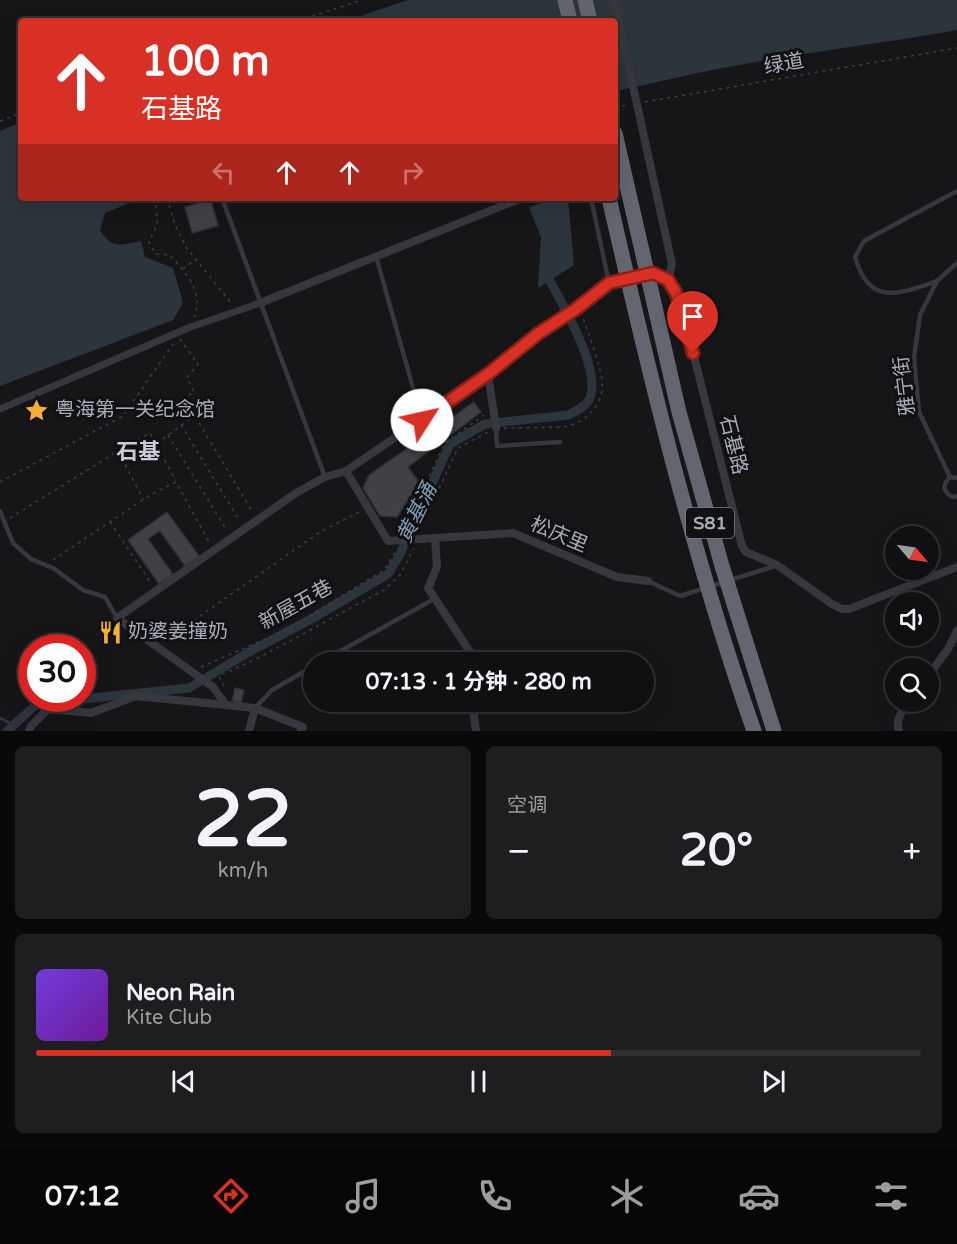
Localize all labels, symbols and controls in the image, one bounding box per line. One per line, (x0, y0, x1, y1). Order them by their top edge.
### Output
text: 100 m (141, 36, 270, 87)
icon: ahead (42, 42, 120, 120)
street label: 绿道 (762, 49, 806, 79)
text: 石基路 (141, 93, 222, 126)
icon: left (207, 156, 240, 189)
icon: ahead (270, 156, 303, 189)
icon: ahead (333, 156, 366, 189)
icon: right (396, 156, 429, 189)
pin (667, 291, 718, 353)
icon: arrive (676, 300, 709, 333)
street label: 雅宁街 (889, 355, 921, 417)
position arrow (390, 388, 454, 452)
place icon: 粤海第一关纪念馆 (24, 397, 50, 423)
place label: 粤海第一关纪念馆 (55, 398, 215, 422)
street label: 石基路 (714, 413, 752, 477)
district label: 石基 (116, 439, 160, 465)
water label: 黄基涌 (392, 477, 443, 547)
road number: S81 (686, 508, 734, 538)
street label: 松庆里 (527, 512, 591, 558)
north arrow (885, 526, 939, 580)
map controls (885, 526, 939, 712)
street label: 新屋五巷 (255, 575, 337, 635)
button: sound (885, 592, 939, 646)
restaurant icon: 奶婆姜撞奶 (97, 619, 123, 645)
place label: 奶婆姜撞奶 (128, 620, 228, 644)
speed limit sign: 30 (18, 634, 96, 712)
button: search (885, 658, 939, 712)
text: 07:13 · 1 分钟 · 280 m (365, 669, 592, 695)
text: 22 (194, 773, 292, 867)
text: 空调 (507, 794, 547, 818)
text: 20° (680, 824, 753, 878)
text: − (507, 832, 531, 871)
text: + (902, 832, 921, 871)
text: km/h (218, 859, 268, 883)
text: Neon Rain (126, 980, 235, 1006)
text: Kite Club (126, 1006, 212, 1030)
icon: previous (167, 1065, 200, 1098)
icon: pause (462, 1065, 495, 1098)
icon: next (757, 1065, 790, 1098)
icon: directions (210, 1175, 252, 1217)
icon: music (342, 1175, 384, 1217)
icon: phone (474, 1175, 516, 1217)
icon: climate (606, 1175, 648, 1217)
icon: car (738, 1175, 780, 1217)
icon: filters (870, 1175, 912, 1217)
text: 07:12 (45, 1180, 120, 1213)

